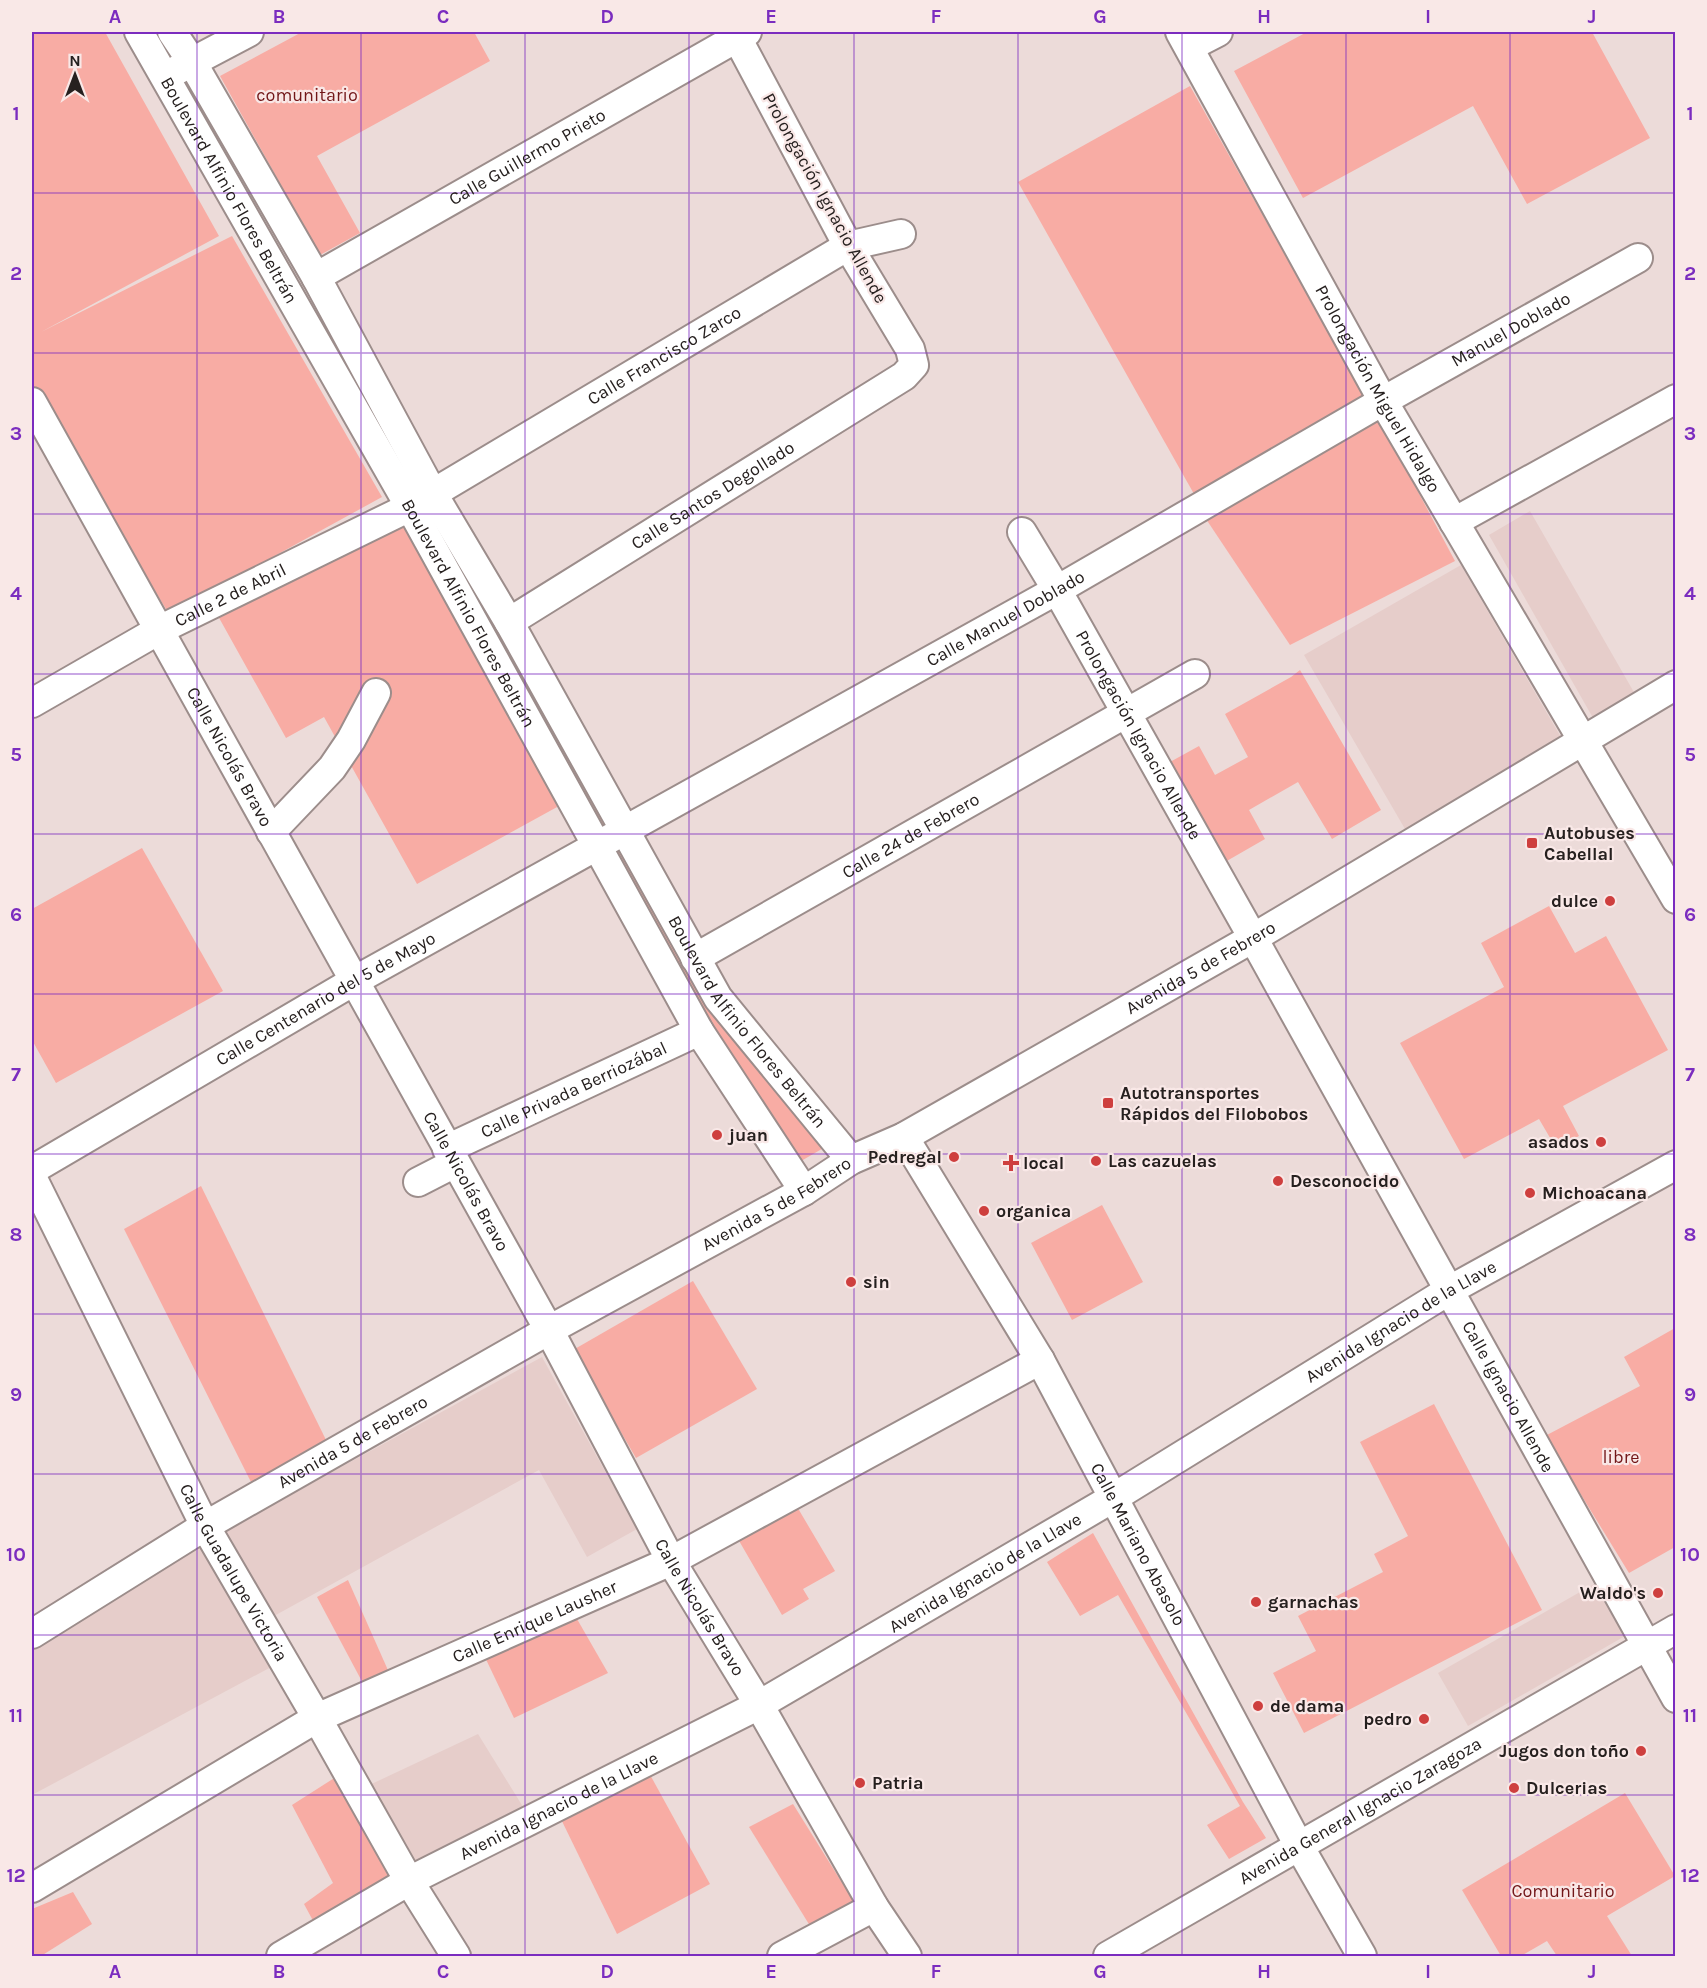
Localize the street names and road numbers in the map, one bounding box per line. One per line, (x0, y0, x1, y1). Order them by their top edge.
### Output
street label: Boulevard Alfinio Flores Beltrán (156, 73, 303, 307)
street label: Prolongación Ignacio Allende (758, 89, 892, 307)
street label: Calle Guillermo Prieto (445, 104, 610, 210)
street label: Prolongación Miguel Hidalgo (1310, 281, 1445, 497)
street label: Manuel Doblado (1447, 287, 1574, 372)
street label: Calle Francisco Zarco (583, 301, 745, 410)
street label: Calle Santos Degollado (627, 436, 798, 554)
street label: Boulevard Alfinio Flores Beltrán (397, 495, 540, 731)
street label: Calle 2 de Abril (171, 558, 290, 632)
street label: Calle Manuel Doblado (922, 565, 1089, 671)
street label: Prolongación Ignacio Allende (1071, 626, 1206, 844)
street label: Calle Nicolás Bravo (182, 683, 277, 830)
street label: Calle 24 de Febrero (838, 788, 983, 883)
street label: Boulevard Alfinio Flores Beltrán (663, 912, 831, 1132)
street label: Avenida 5 de Febrero (1122, 916, 1280, 1019)
street label: Calle Centenario del 5 de Mayo (212, 927, 439, 1071)
street label: Calle Privada Berriozábal (477, 1037, 670, 1143)
street label: Calle Nicolás Bravo (418, 1107, 514, 1255)
street label: Avenida 5 de Febrero (698, 1152, 855, 1256)
street label: Avenida Ignacio de la Llave (1301, 1255, 1500, 1387)
street label: Calle Ignacio Allende (1457, 1317, 1559, 1476)
street label: Avenida 5 de Febrero (274, 1390, 432, 1493)
street label: Calle Mariano Abasolo (1086, 1459, 1191, 1630)
street label: Calle Guadalupe Victoria (175, 1480, 293, 1665)
street label: Avenida Ignacio de la Llave (885, 1508, 1085, 1638)
street label: Calle Nicolás Bravo (650, 1535, 750, 1680)
street label: Calle Enrique Lausher (449, 1575, 621, 1668)
street label: Avenida General Ignacio Zaragoza (1235, 1732, 1485, 1889)
street label: Avenida Ignacio de la Llave (456, 1747, 662, 1865)

